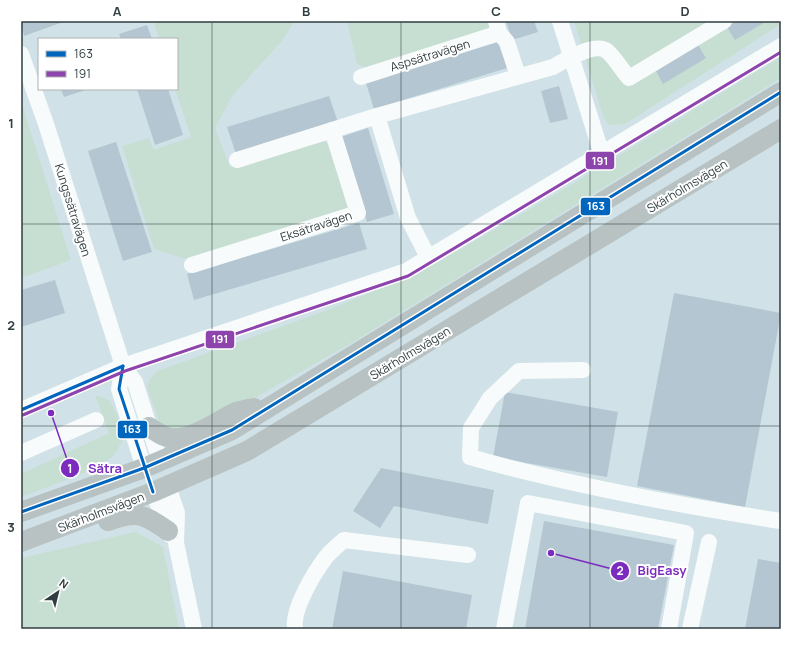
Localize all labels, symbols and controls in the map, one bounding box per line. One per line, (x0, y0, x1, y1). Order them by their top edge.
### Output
text: A (113, 2, 122, 20)
text: B (302, 2, 310, 20)
text: C (491, 2, 501, 20)
text: D (680, 2, 690, 20)
street label: Aspsätravägen (388, 35, 472, 75)
legend (38, 38, 178, 90)
text: 163 (74, 45, 93, 62)
text: 191 (74, 65, 91, 82)
text: 1 (8, 114, 14, 132)
line badge: 191 (585, 151, 615, 170)
text: 191 (592, 153, 608, 168)
street label: Skärholmsvägen (644, 155, 730, 217)
street label: Kungssätravägen (51, 162, 95, 258)
line badge: 163 (580, 197, 611, 216)
text: 163 (587, 198, 605, 213)
street label: Eksätravägen (278, 206, 354, 246)
text: 2 (7, 316, 15, 334)
street label: Skärholmsvägen (367, 322, 453, 384)
line badge: 191 (205, 330, 235, 349)
text: 191 (212, 331, 228, 346)
line badge: 163 (117, 420, 148, 439)
text: 163 (123, 421, 141, 436)
callout: Sätra (60, 456, 130, 481)
text: Sätra (88, 459, 122, 477)
text: 1 (67, 460, 73, 477)
street label: Skärholmsvägen (55, 488, 147, 536)
text: 3 (7, 518, 15, 536)
callout: BigEasy (610, 558, 695, 583)
text: BigEasy (637, 561, 687, 579)
text: 2 (616, 562, 624, 579)
north arrow (38, 572, 78, 612)
text: N (56, 575, 72, 592)

